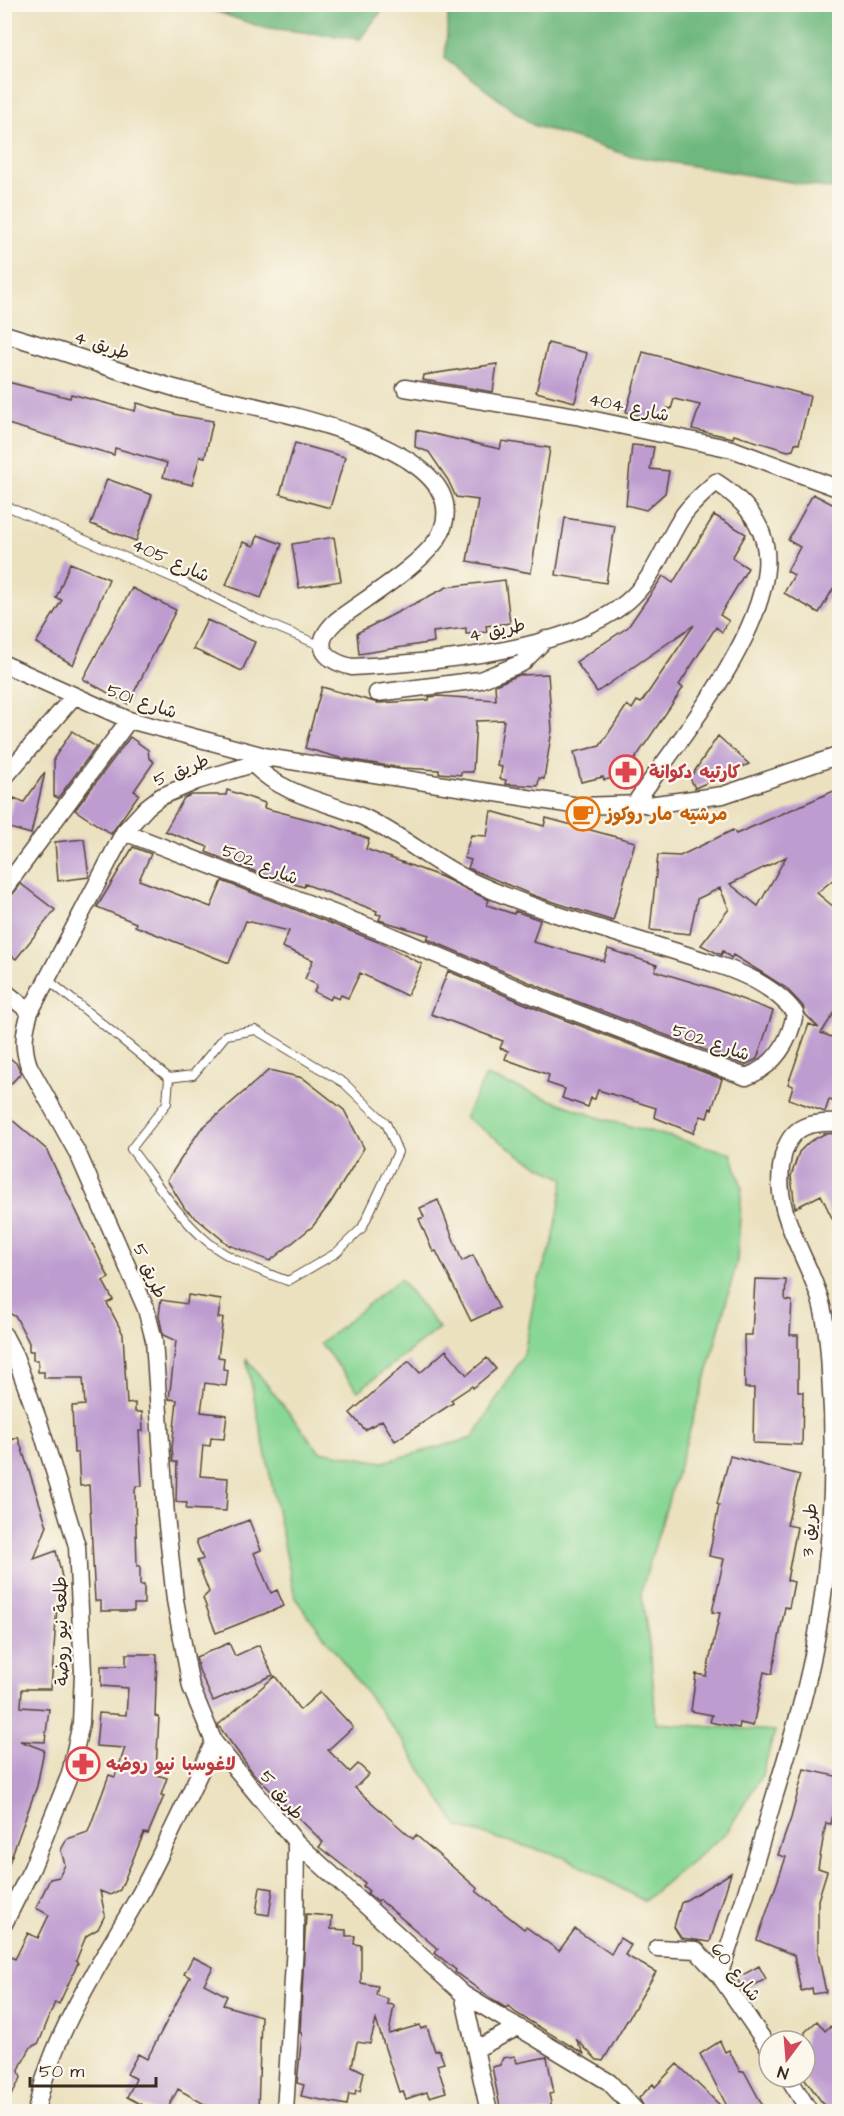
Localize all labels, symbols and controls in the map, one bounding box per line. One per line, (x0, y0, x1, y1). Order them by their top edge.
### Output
street label: طريق 4 (71, 325, 133, 366)
street label: شارع 404 (586, 387, 672, 428)
street label: شارع 405 (128, 532, 214, 589)
street label: طريق 4 (466, 612, 528, 649)
street label: شارع 501 (103, 678, 180, 725)
street label: طريق 5 (150, 748, 213, 793)
pharmacy icon: كارتيه دكوانة (608, 754, 644, 790)
place label: كارتيه دكوانة (649, 760, 740, 785)
cafe icon: مرشيه مار روكوز (565, 796, 601, 832)
place label: مرشيه مار روكوز (604, 802, 728, 827)
street label: شارع 502 (218, 838, 302, 891)
street label: شارع 502 (669, 1018, 753, 1067)
street label: طريق 5 (126, 1240, 173, 1303)
street label: طريق 3 (795, 1502, 824, 1558)
street label: طلعة نيو روضة (48, 1576, 75, 1686)
pharmacy icon: لاغوسبا نيو روضه (65, 1746, 101, 1782)
place label: لاغوسبا نيو روضه (106, 1752, 236, 1777)
street label: طريق 5 (254, 1765, 310, 1826)
street label: شارع 60 (705, 1937, 767, 2007)
north arrow (757, 2029, 817, 2089)
scale bar (30, 2050, 156, 2088)
text: 50 m (39, 2059, 84, 2084)
text: N (775, 2061, 791, 2084)

